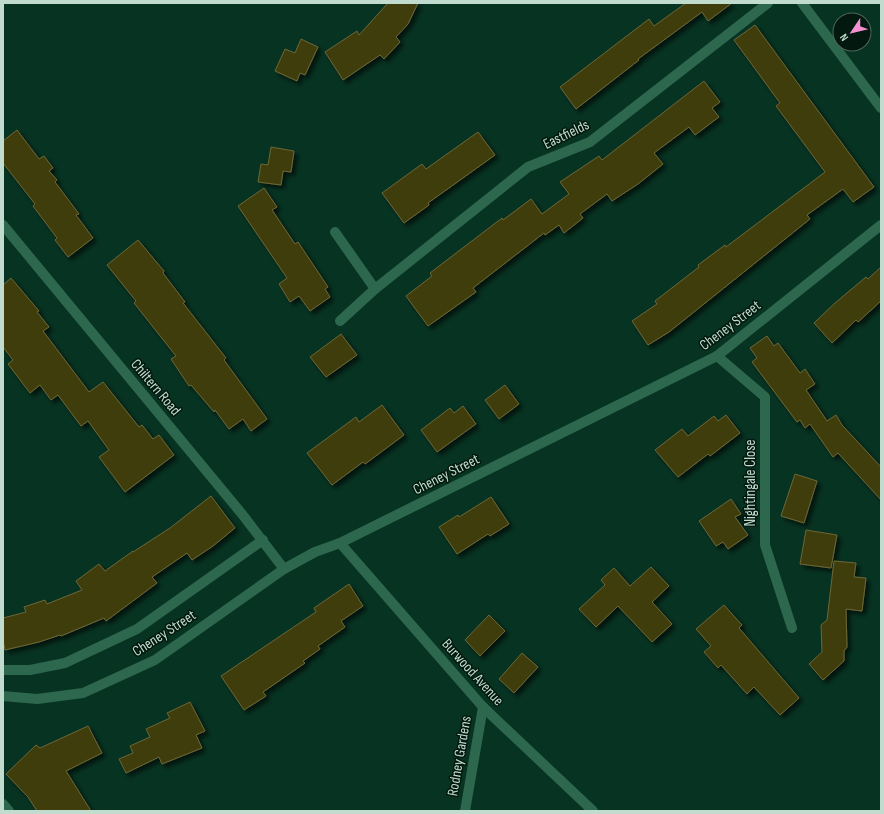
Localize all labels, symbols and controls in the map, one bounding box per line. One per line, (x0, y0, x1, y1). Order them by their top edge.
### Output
north arrow (832, 12, 872, 52)
text: N (837, 31, 851, 44)
street label: Eastfields (540, 115, 592, 154)
street label: Cheney Street (696, 296, 765, 355)
street label: Chiltern Road (127, 355, 185, 419)
street label: Nightingale Close (741, 439, 760, 527)
street label: Cheney Street (410, 449, 483, 499)
street label: Cheney Street (129, 606, 200, 661)
street label: Burwood Avenue (438, 635, 508, 710)
street label: Rodney Gardens (443, 715, 476, 798)

